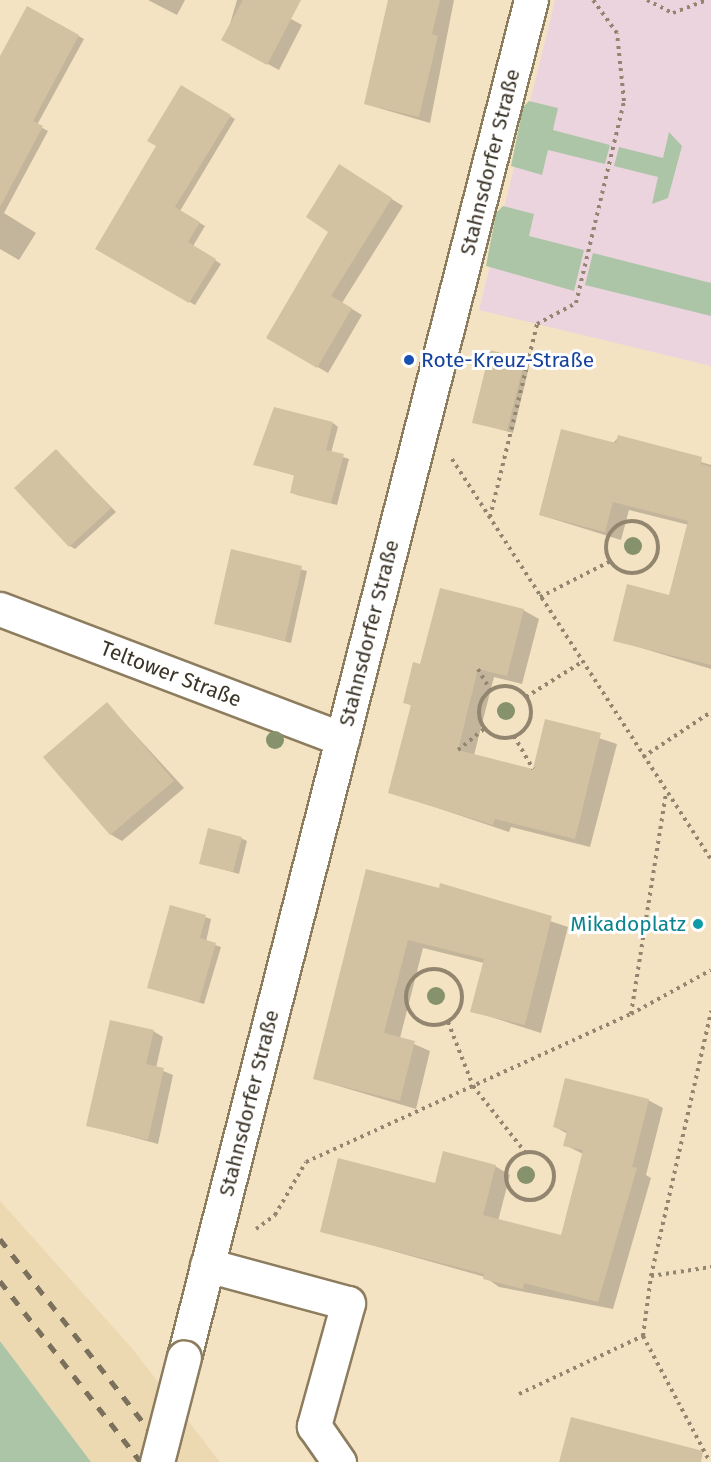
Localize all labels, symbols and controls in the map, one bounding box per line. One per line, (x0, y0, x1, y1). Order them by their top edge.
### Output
street label: Stahnsdorfer Straße (455, 66, 525, 258)
place label: Rote-Kreuz-Straße (421, 347, 594, 373)
marker: Rote-Kreuz-Straße (402, 353, 416, 367)
street label: Stahnsdorfer Straße (334, 537, 404, 729)
street label: Teltower Straße (97, 636, 245, 712)
place label: Mikadoplatz (570, 911, 686, 937)
marker: Mikadoplatz (691, 917, 705, 931)
street label: Stahnsdorfer Straße (214, 1007, 284, 1199)

